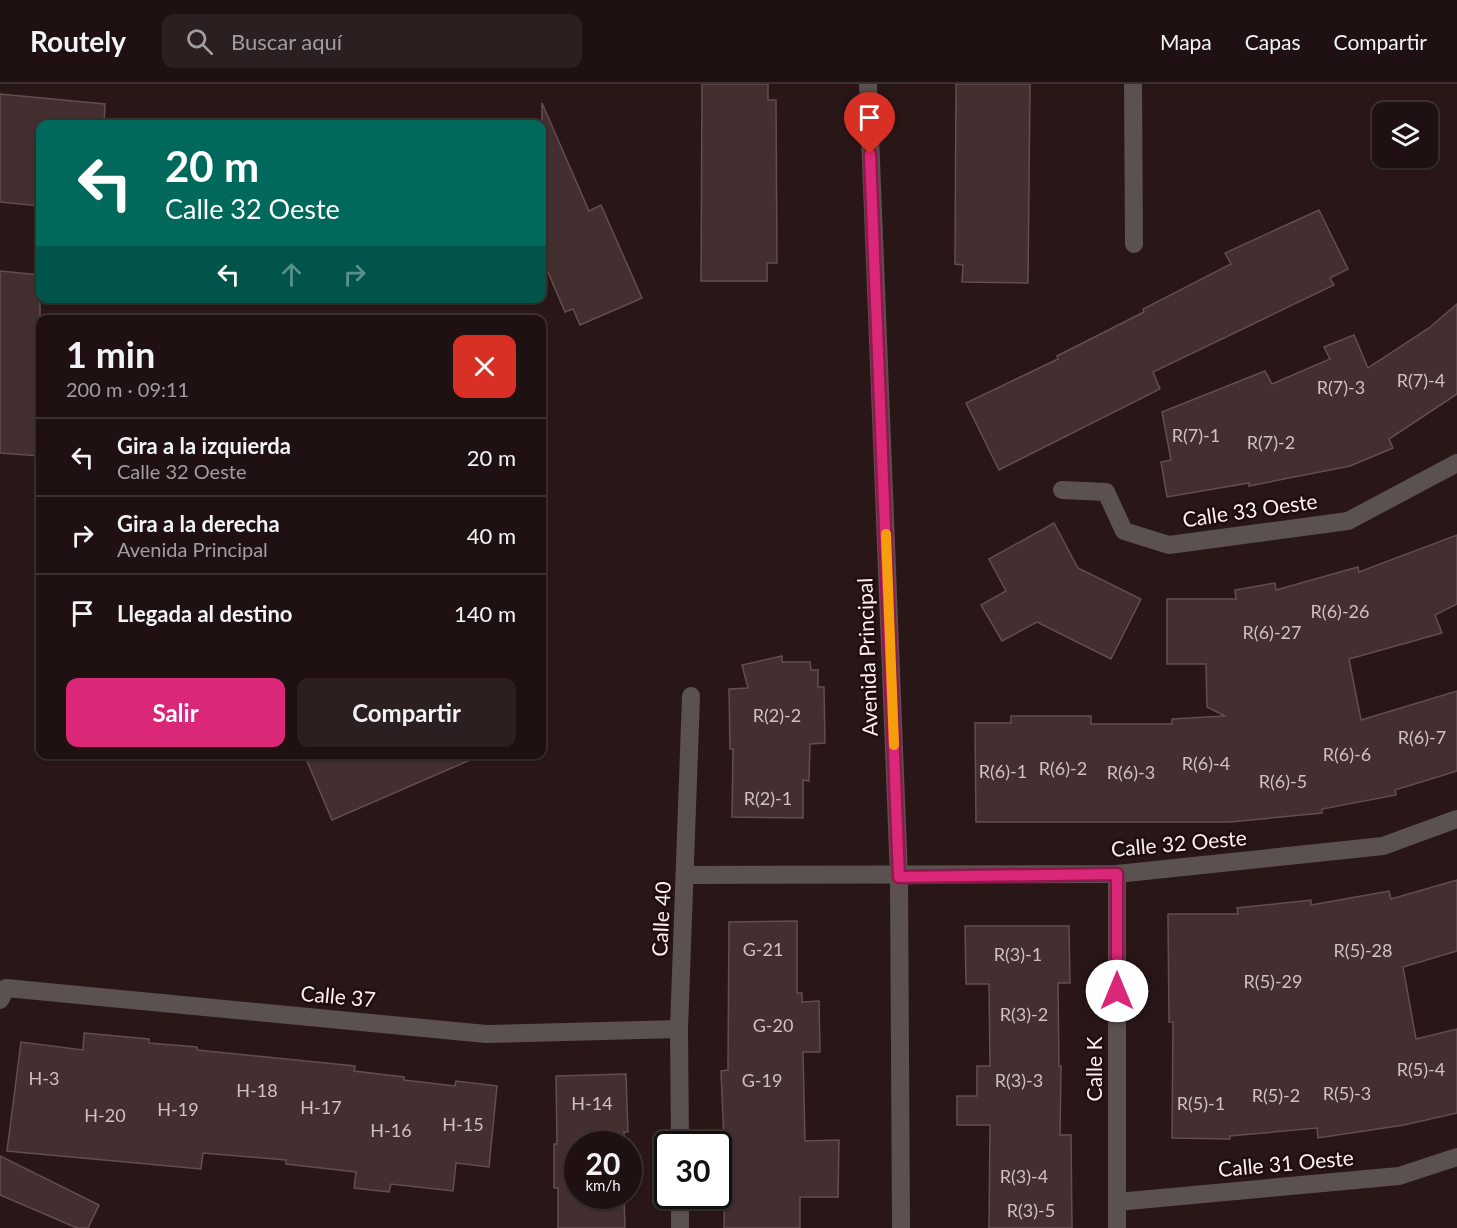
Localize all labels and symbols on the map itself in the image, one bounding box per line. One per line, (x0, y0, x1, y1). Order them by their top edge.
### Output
pin (844, 92, 895, 154)
house number: R(7)-4 (1397, 369, 1445, 391)
house number: R(7)-3 (1317, 376, 1365, 398)
house number: R(7)-1 (1172, 424, 1220, 446)
house number: R(7)-2 (1247, 431, 1295, 453)
street label: Calle 33 Oeste (1181, 488, 1319, 531)
street label: Avenida Principal (851, 577, 882, 737)
house number: R(6)-26 (1311, 600, 1369, 622)
house number: R(6)-27 (1243, 621, 1301, 643)
house number: R(2)-2 (753, 704, 801, 726)
house number: R(6)-7 (1398, 726, 1446, 748)
house number: R(6)-6 (1323, 743, 1371, 765)
house number: R(6)-4 (1182, 752, 1230, 774)
house number: R(6)-2 (1039, 757, 1087, 779)
house number: R(6)-1 (979, 760, 1027, 782)
house number: R(6)-3 (1107, 761, 1155, 783)
house number: R(6)-5 (1259, 770, 1307, 792)
house number: R(2)-1 (744, 787, 792, 809)
street label: Calle 32 Oeste (1110, 824, 1248, 861)
street label: Calle 40 (646, 881, 675, 957)
house number: G-21 (743, 938, 783, 960)
house number: R(5)-28 (1334, 939, 1392, 961)
house number: R(3)-1 (994, 943, 1042, 965)
position arrow (1085, 959, 1149, 1023)
house number: R(5)-29 (1244, 970, 1302, 992)
street label: Calle 37 (300, 980, 377, 1011)
house number: R(3)-2 (1000, 1003, 1048, 1025)
house number: G-20 (753, 1014, 793, 1036)
street label: Calle K (1081, 1037, 1106, 1101)
house number: R(5)-4 (1397, 1058, 1445, 1080)
house number: H-3 (29, 1067, 59, 1089)
house number: G-19 (742, 1069, 782, 1091)
house number: R(3)-3 (995, 1069, 1043, 1091)
house number: H-18 (236, 1079, 278, 1101)
house number: R(5)-3 (1323, 1082, 1371, 1104)
house number: R(5)-2 (1252, 1084, 1300, 1106)
house number: H-14 (571, 1092, 613, 1114)
house number: R(5)-1 (1177, 1092, 1225, 1114)
house number: H-17 (300, 1096, 342, 1118)
house number: H-19 (157, 1098, 199, 1120)
house number: H-20 (84, 1104, 126, 1126)
house number: H-15 (442, 1113, 484, 1135)
house number: H-16 (370, 1119, 412, 1141)
speed limit sign: 30 (654, 1131, 732, 1209)
street label: Calle 31 Oeste (1217, 1144, 1355, 1181)
house number: R(3)-4 (1000, 1165, 1048, 1187)
house number: R(3)-5 (1007, 1199, 1055, 1221)

